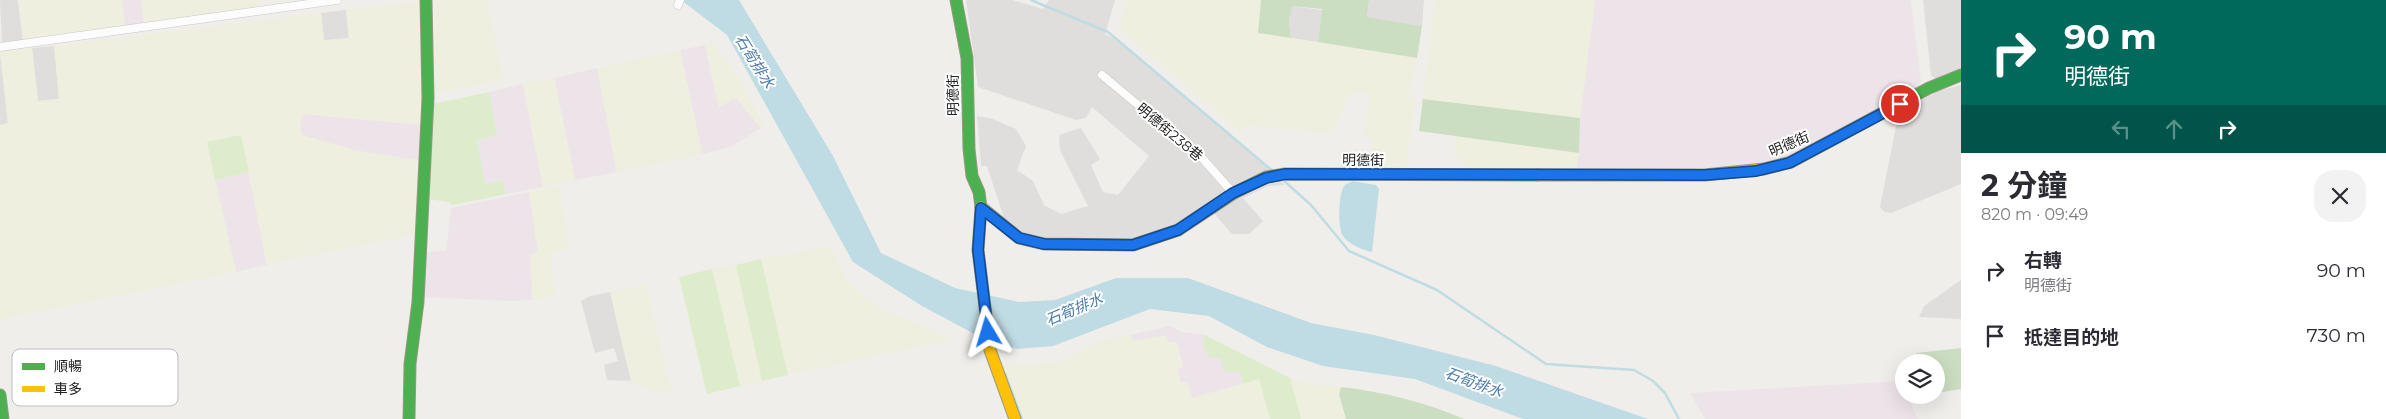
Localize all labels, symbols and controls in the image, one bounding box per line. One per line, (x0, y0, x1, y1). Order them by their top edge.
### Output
text: 90 m (2064, 15, 2157, 58)
icon: right (1981, 20, 2046, 85)
water label: 石筍排水 (731, 31, 779, 92)
text: 明德街 (2064, 63, 2130, 90)
street label: 明德街 (944, 74, 962, 116)
pin (1879, 83, 1921, 125)
icon: arrive (1886, 90, 1914, 118)
street label: 明德街238巷 (1133, 99, 1207, 165)
icon: left (2107, 115, 2135, 143)
icon: ahead (2160, 115, 2188, 143)
icon: right (2213, 115, 2241, 143)
street label: 明德街 (1766, 128, 1812, 160)
street label: 明德街 (1342, 151, 1384, 169)
text: 2 分鐘 (1981, 167, 2067, 204)
button: close (2314, 170, 2366, 222)
text: 820 m · 09:49 (1981, 205, 2088, 224)
text: 右轉 (2024, 249, 2062, 272)
icon: right (1981, 257, 2009, 285)
text: 90 m (2317, 259, 2366, 282)
text: 明德街 (2024, 276, 2072, 295)
water label: 石筍排水 (1043, 288, 1106, 329)
position arrow (961, 305, 1013, 357)
icon: arrive (1981, 322, 2009, 350)
text: 730 m (2307, 324, 2366, 347)
text: 抵達目的地 (2024, 326, 2119, 349)
legend (12, 349, 178, 406)
map controls (1895, 354, 1945, 404)
button: layers (1895, 354, 1945, 404)
text: 順暢 (54, 357, 82, 375)
water label: 石筍排水 (1443, 363, 1506, 402)
text: 車多 (54, 380, 82, 398)

